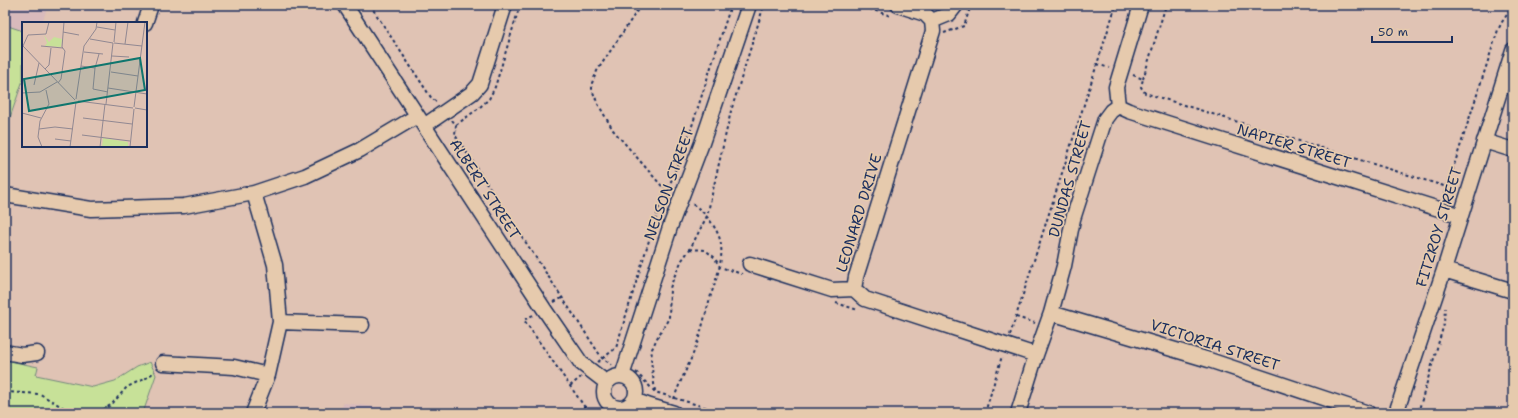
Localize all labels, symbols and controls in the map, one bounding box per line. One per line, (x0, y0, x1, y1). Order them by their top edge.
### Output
scale bar (1372, 18, 1452, 44)
inset map (22, 22, 147, 147)
text: 50 m (1378, 24, 1408, 40)
street label: DUNDAS STREET (1044, 118, 1096, 240)
street label: NAPIER STREET (1234, 119, 1354, 173)
street label: NELSON STREET (639, 125, 699, 243)
street label: ALBERT STREET (445, 135, 525, 243)
street label: LEONARD DRIVE (831, 151, 887, 275)
street label: FITZROY STREET (1411, 165, 1467, 289)
street label: VICTORIA STREET (1148, 315, 1282, 375)

